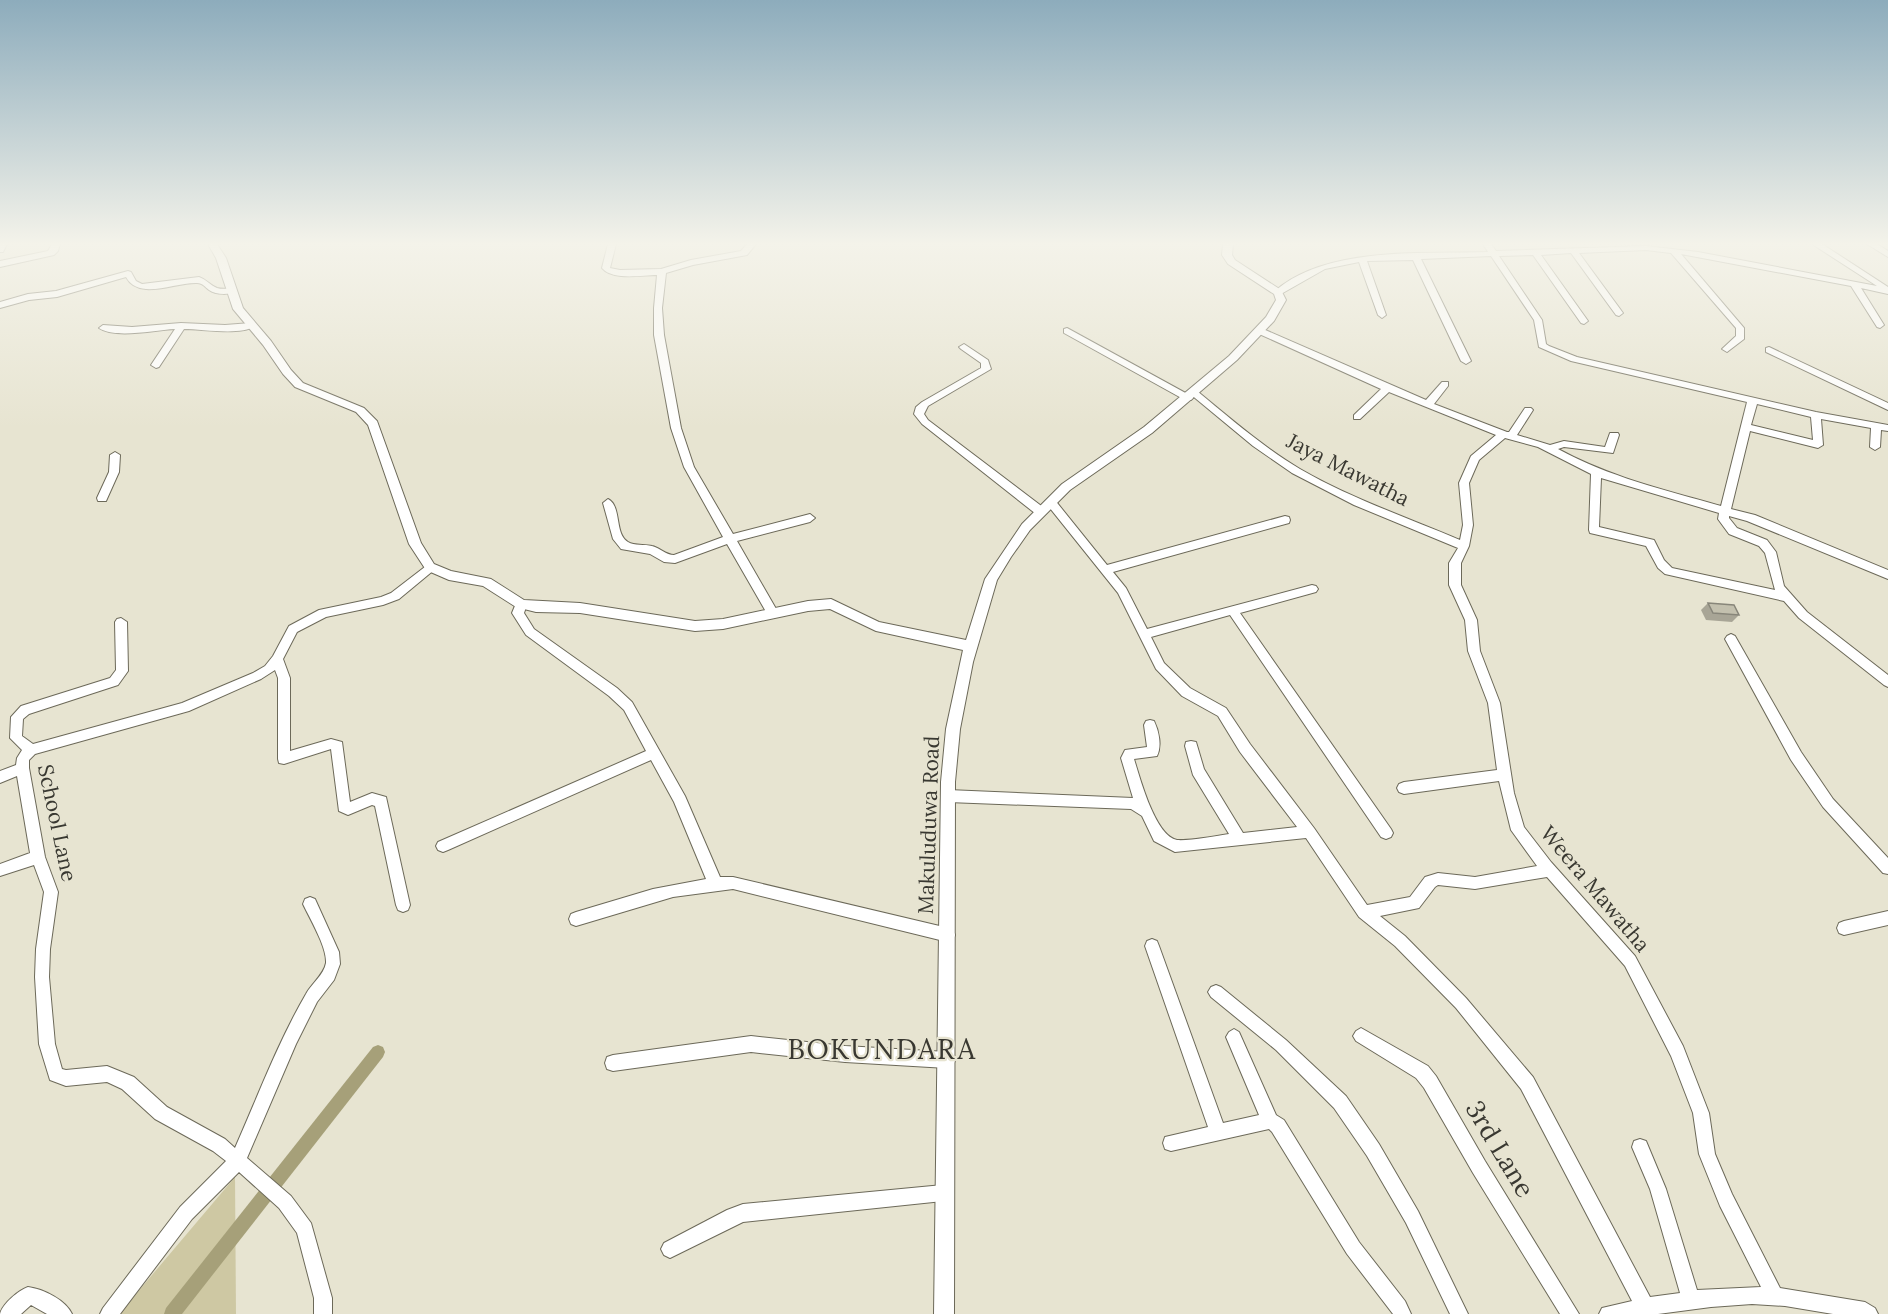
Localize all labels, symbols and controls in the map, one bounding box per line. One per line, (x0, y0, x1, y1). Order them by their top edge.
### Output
street label: Jaya Mawatha (1281, 427, 1414, 512)
street label: Makuluduwa Road (912, 735, 945, 915)
street label: School Lane (32, 762, 83, 884)
street label: Weera Mawatha (1535, 820, 1656, 957)
district label: BOKUNDARA (788, 1031, 976, 1067)
street label: 3rd Lane (1459, 1094, 1542, 1203)

